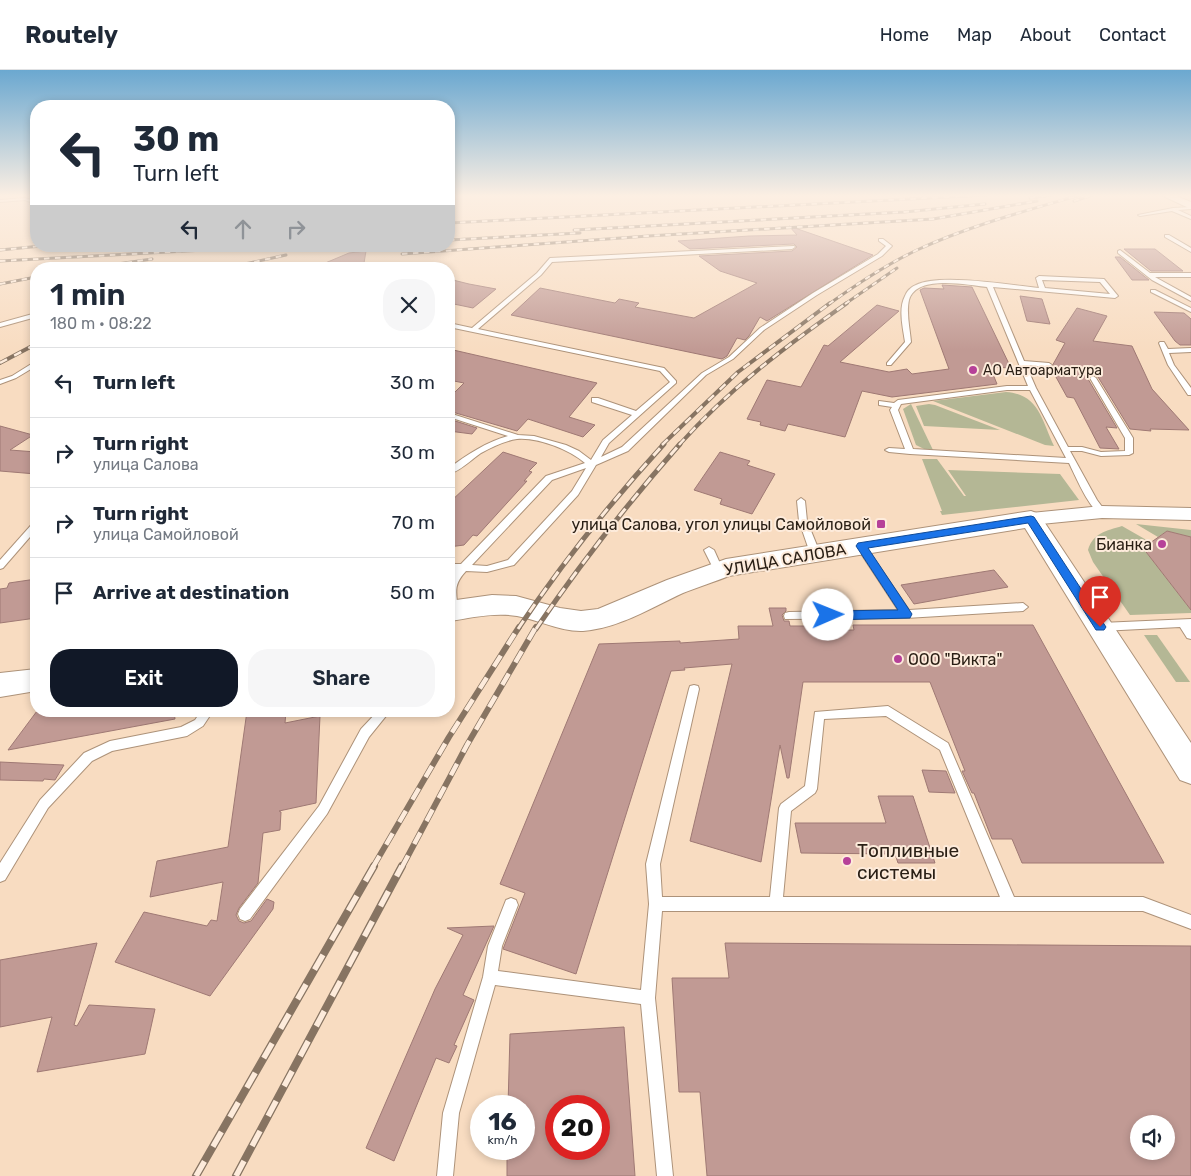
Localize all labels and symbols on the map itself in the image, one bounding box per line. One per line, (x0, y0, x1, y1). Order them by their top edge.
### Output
place label: АО Автоарматура (983, 362, 1102, 379)
marker: АО Автоарматура (967, 364, 979, 376)
place label: улица Салова, угол улицы Самойловой (572, 515, 871, 534)
marker: улица Салова, угол улицы Самойловой (875, 518, 887, 530)
place label: Бианка (1096, 535, 1152, 554)
marker: Бианка (1156, 538, 1168, 550)
street label: УЛИЦА САЛОВА (723, 539, 848, 580)
pin (1079, 576, 1121, 627)
position arrow (801, 588, 853, 640)
place label: ООО "Викта" (908, 650, 1002, 669)
marker: ООО "Викта" (892, 653, 904, 665)
place label: Топливные системы (857, 839, 959, 884)
marker: Топливные системы (841, 855, 853, 867)
speed limit sign: 20 (545, 1095, 610, 1160)

